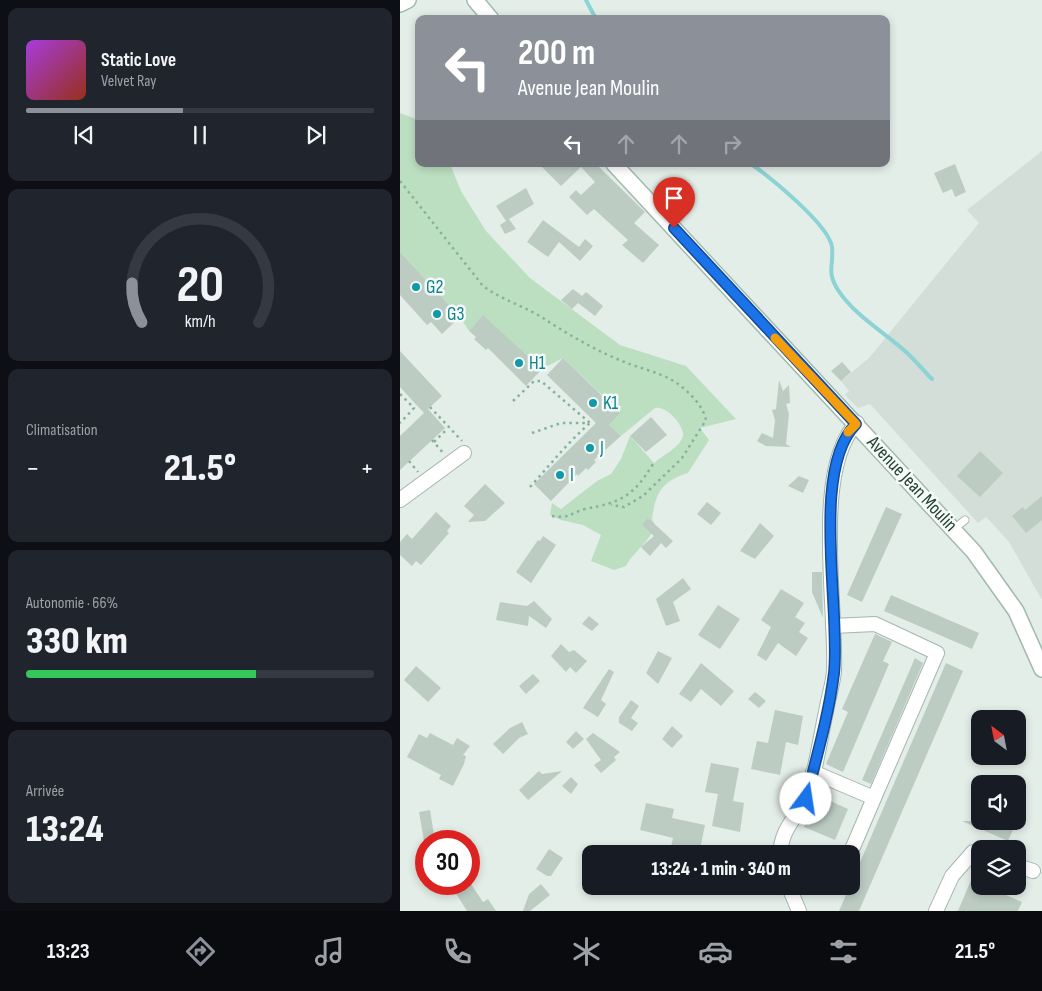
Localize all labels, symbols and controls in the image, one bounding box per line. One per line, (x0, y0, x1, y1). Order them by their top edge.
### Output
text: 200 m (518, 32, 595, 75)
icon: left (435, 35, 500, 100)
text: Static Love (101, 49, 176, 72)
text: Velvet Ray (101, 72, 156, 91)
text: Avenue Jean Moulin (518, 75, 659, 102)
icon: previous (70, 121, 98, 149)
icon: pause (186, 121, 214, 149)
icon: next (302, 121, 330, 149)
icon: left (559, 130, 587, 158)
icon: ahead (612, 130, 640, 158)
icon: ahead (665, 130, 693, 158)
icon: right (718, 130, 746, 158)
pin (653, 177, 695, 228)
icon: arrive (660, 184, 688, 212)
text: 20 (176, 254, 224, 317)
place label: G2 (426, 276, 443, 299)
marker: G2 (410, 281, 422, 293)
place label: G3 (447, 303, 465, 326)
marker: G3 (431, 308, 443, 320)
text: km/h (185, 311, 215, 332)
place label: H1 (529, 352, 546, 375)
marker: H1 (513, 357, 525, 369)
place label: K1 (603, 392, 618, 415)
marker: K1 (587, 397, 599, 409)
text: Climatisation (26, 421, 98, 440)
street label: Avenue Jean Moulin (861, 431, 962, 537)
place label: J (599, 437, 604, 460)
marker: J (584, 442, 596, 454)
text: 21.5° (164, 446, 236, 491)
text: − (26, 452, 40, 485)
text: + (360, 452, 374, 485)
place label: I (570, 464, 574, 487)
marker: I (554, 469, 566, 481)
text: Autonomie · 66% (26, 594, 118, 613)
text: 330 km (26, 619, 128, 664)
north arrow (971, 710, 1026, 765)
map controls (971, 710, 1026, 895)
position arrow (779, 772, 831, 824)
button: sound (971, 775, 1026, 830)
text: Arrivée (26, 782, 64, 801)
text: 13:24 (26, 807, 104, 852)
speed limit sign: 30 (415, 830, 480, 895)
button: layers (971, 840, 1026, 895)
text: 13:24 · 1 min · 340 m (651, 858, 791, 881)
icon: directions (183, 934, 218, 969)
icon: music (312, 934, 347, 969)
icon: phone (440, 934, 475, 969)
icon: climate (569, 934, 604, 969)
icon: car (698, 934, 733, 969)
icon: filters (826, 934, 861, 969)
text: 13:23 (47, 938, 90, 965)
text: 21.5° (955, 938, 995, 965)

